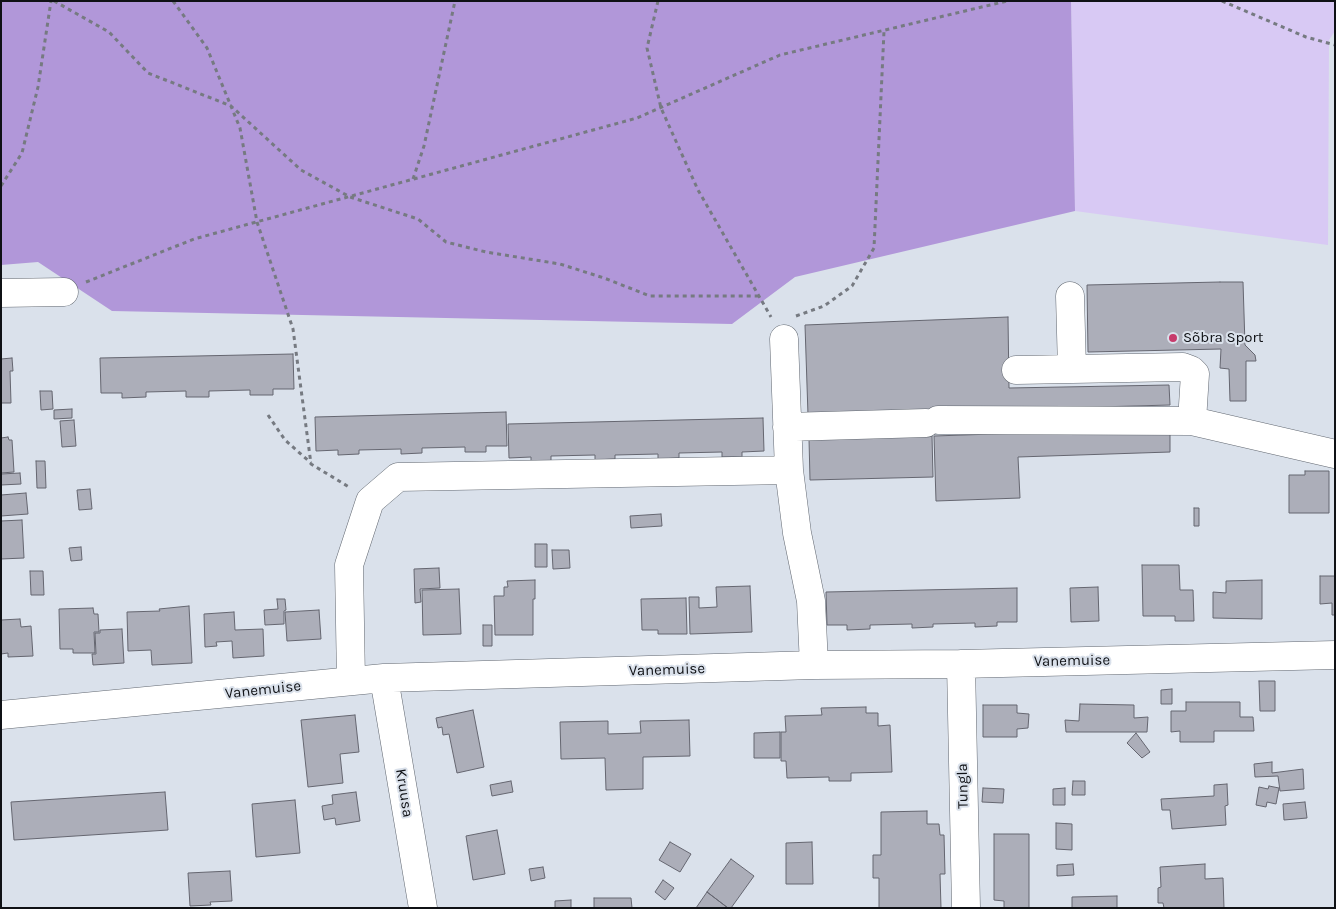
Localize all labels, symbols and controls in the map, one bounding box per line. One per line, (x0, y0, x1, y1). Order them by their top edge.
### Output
place label: Sõbra Sport (1183, 329, 1263, 347)
marker: Sõbra Sport (1167, 332, 1179, 344)
street label: Vanemuise (1034, 651, 1110, 671)
street label: Vanemuise (629, 660, 705, 680)
street label: Vanemuise (224, 677, 302, 703)
street label: Tungla (954, 763, 972, 809)
street label: Kruusa (391, 767, 417, 819)

